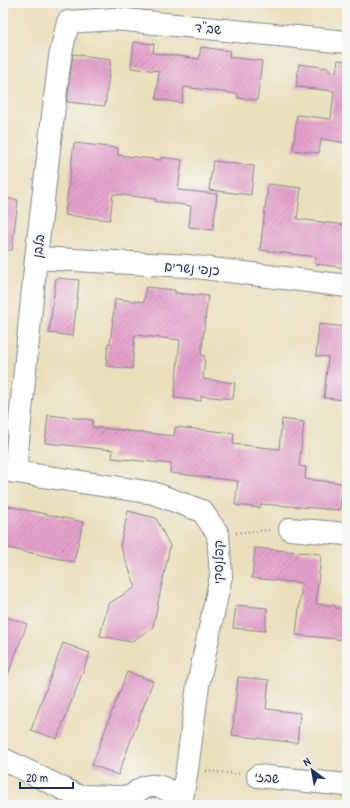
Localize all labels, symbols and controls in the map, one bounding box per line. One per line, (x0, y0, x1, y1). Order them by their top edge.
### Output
street label: שב''ד (194, 18, 223, 38)
street label: בלבן (28, 233, 48, 259)
street label: כנפי נשרים (164, 257, 220, 279)
street label: קפלנסקי (209, 540, 227, 584)
north arrow (292, 750, 332, 790)
text: N (301, 754, 313, 769)
scale bar (20, 764, 73, 790)
street label: שבזי (254, 767, 281, 787)
text: 20 m (26, 769, 48, 786)

